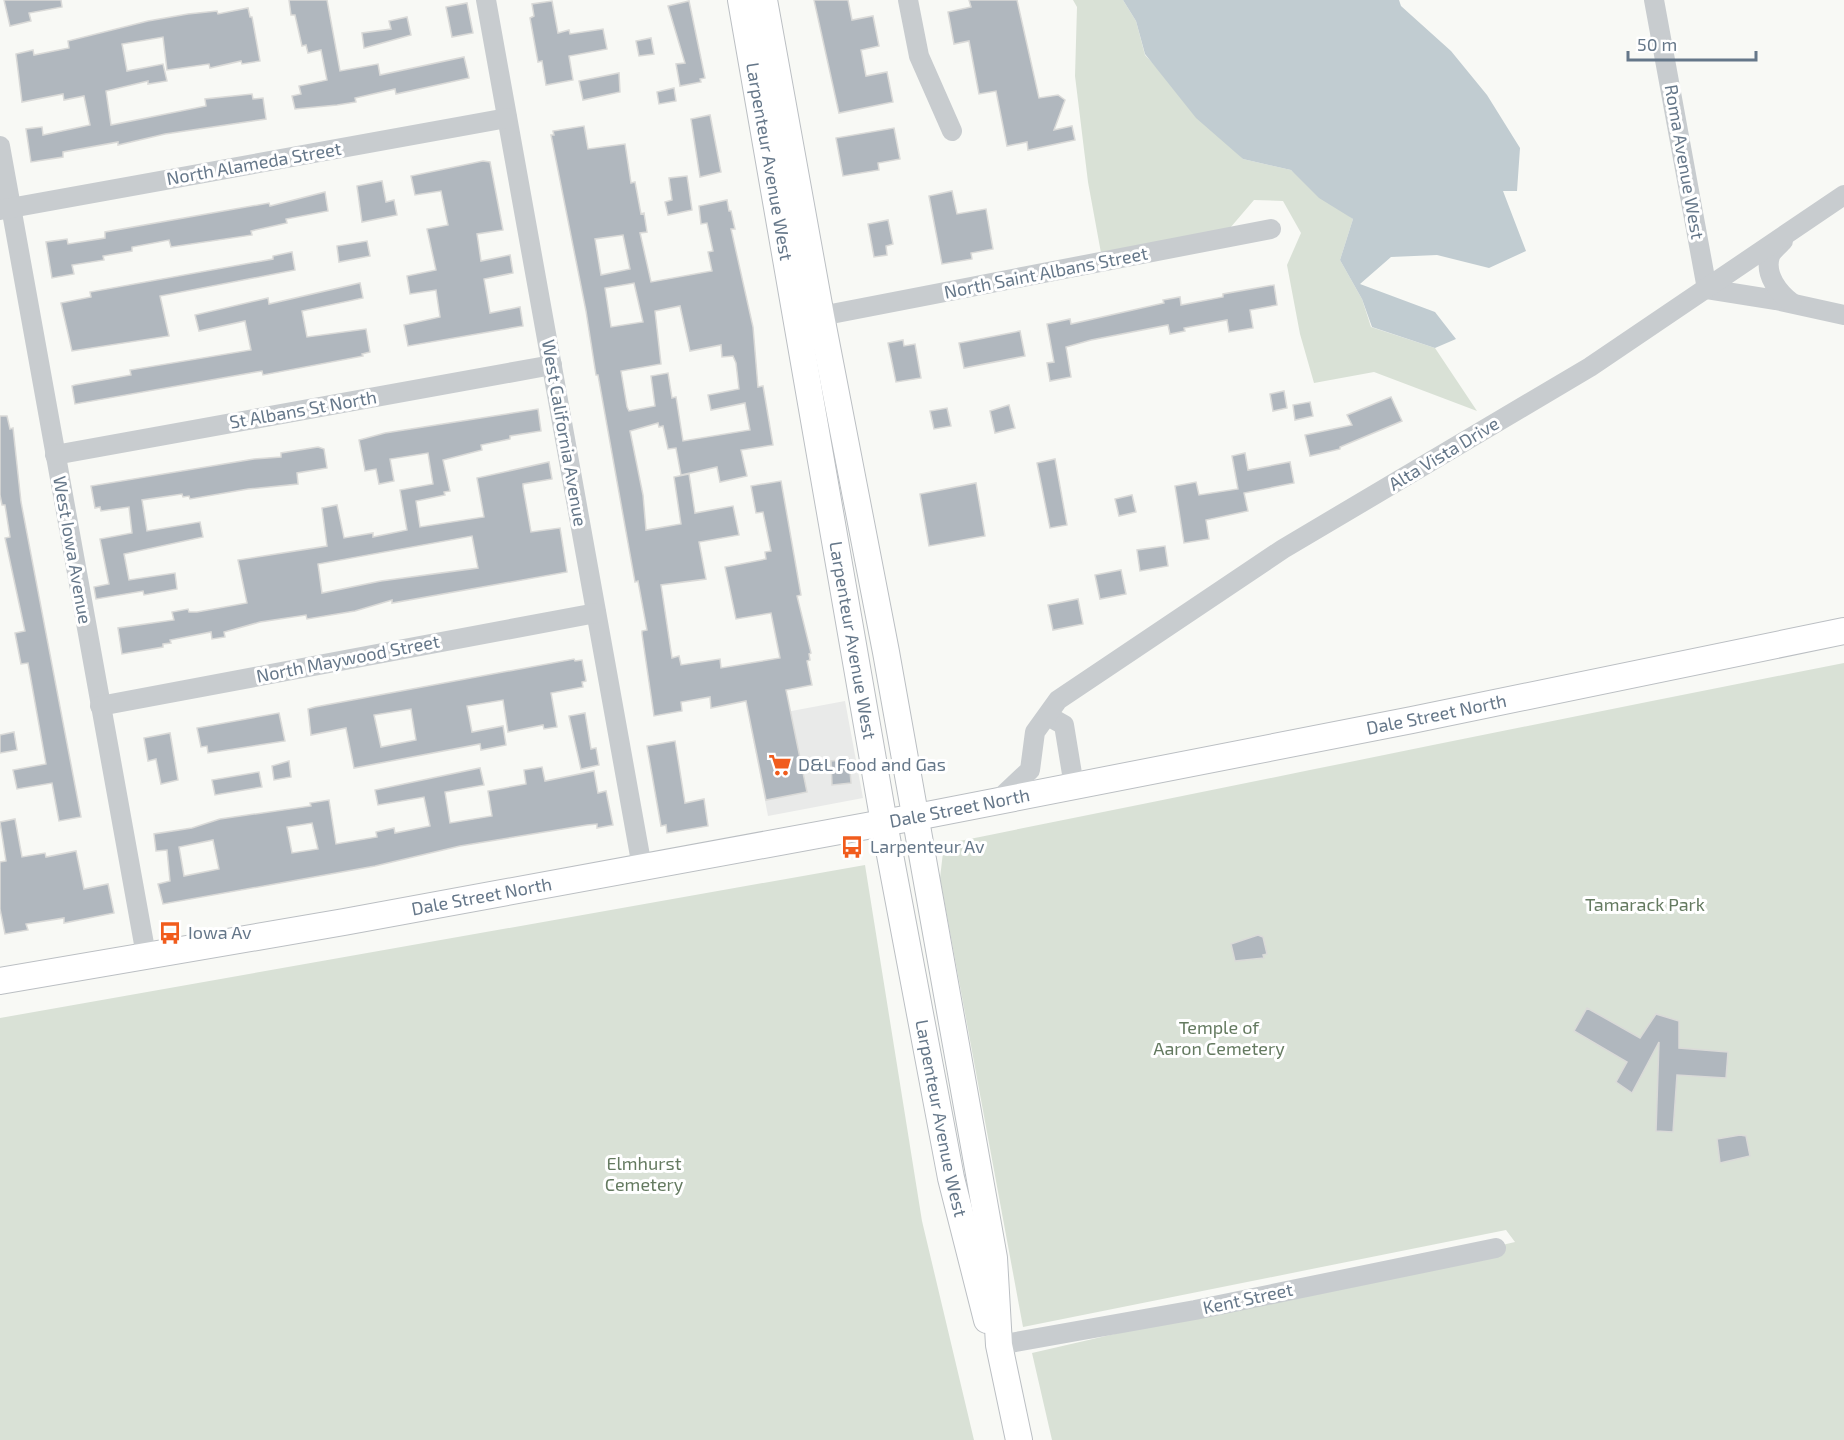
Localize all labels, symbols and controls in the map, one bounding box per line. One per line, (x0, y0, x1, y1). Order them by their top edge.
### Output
scale bar (1628, 24, 1756, 62)
text: 50 m (1637, 33, 1677, 55)
street label: Larpenteur Avenue West (742, 61, 798, 262)
street label: Roma Avenue West (1661, 83, 1709, 241)
street label: North Alameda Street (165, 137, 343, 189)
street label: North Saint Albans Street (942, 241, 1150, 303)
street label: West California Avenue (538, 338, 592, 528)
street label: St Albans St North (228, 385, 378, 433)
street label: Alta Vista Drive (1384, 412, 1503, 495)
street label: West Iowa Avenue (49, 474, 97, 626)
street label: Larpenteur Avenue West (825, 539, 881, 741)
street label: North Maywood Street (254, 629, 441, 687)
street label: Dale Street North (1364, 689, 1508, 739)
supermarket icon: D&L Food and Gas (767, 752, 793, 778)
place label: D&L Food and Gas (798, 753, 946, 775)
street label: Dale Street North (887, 783, 1031, 832)
bus stop icon: Larpenteur Av (839, 834, 865, 860)
place label: Larpenteur Av (870, 835, 985, 857)
street label: Dale Street North (409, 872, 554, 919)
park label: Tamarack Park (1585, 893, 1705, 915)
bus stop icon: Iowa Av (157, 920, 183, 946)
place label: Iowa Av (188, 921, 252, 943)
park label: Temple of Aaron Cemetery (1153, 1016, 1285, 1059)
street label: Larpenteur Avenue West (911, 1018, 972, 1219)
park label: Elmhurst Cemetery (605, 1152, 684, 1195)
street label: Kent Street (1201, 1278, 1295, 1318)

